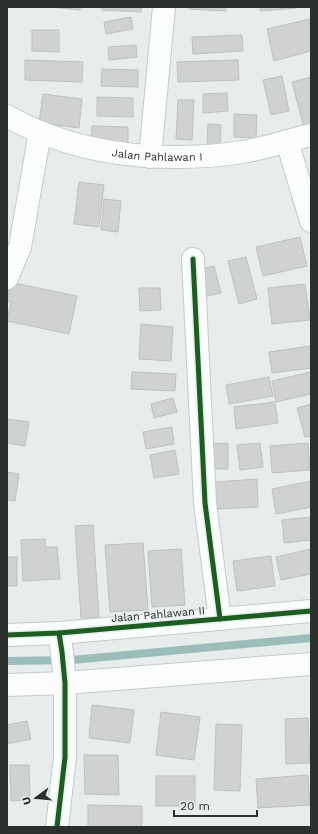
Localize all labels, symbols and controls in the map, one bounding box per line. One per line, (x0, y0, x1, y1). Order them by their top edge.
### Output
street label: Jalan Pahlawan I (111, 146, 203, 164)
street label: Jalan Pahlawan II (111, 604, 205, 625)
north arrow (16, 778, 56, 818)
scale bar (174, 792, 257, 818)
text: U (19, 795, 34, 806)
text: 20 m (180, 799, 210, 813)

